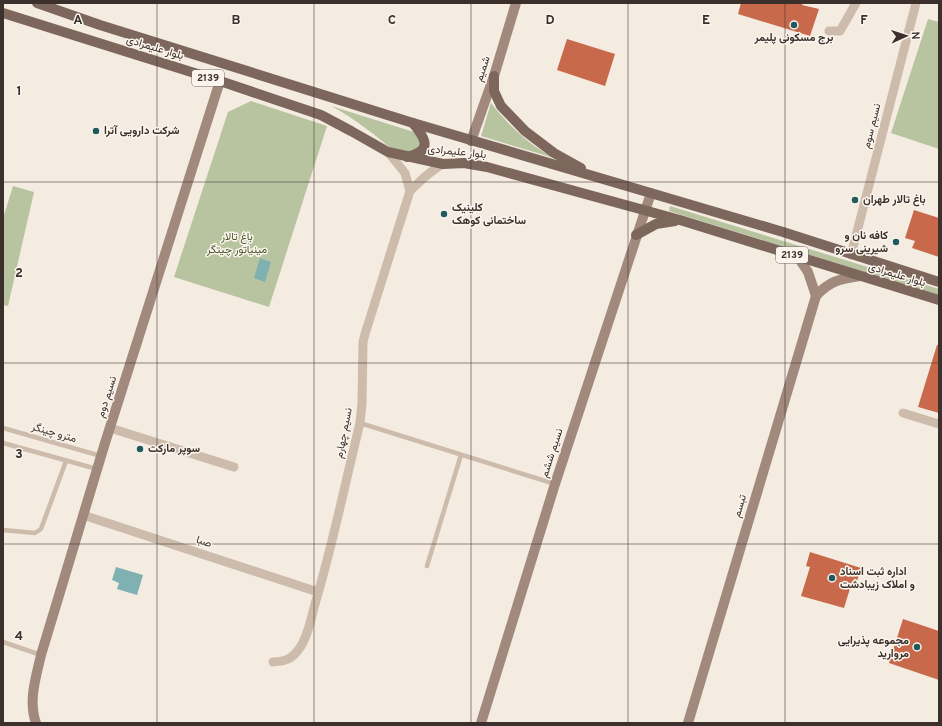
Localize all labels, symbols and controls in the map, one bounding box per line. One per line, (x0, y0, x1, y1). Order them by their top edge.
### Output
text: A (73, 13, 83, 29)
text: B (232, 13, 241, 29)
text: C (388, 13, 396, 29)
text: D (545, 13, 555, 29)
text: E (702, 13, 710, 29)
text: F (860, 13, 868, 29)
north arrow (886, 16, 926, 56)
marker: برج مسکونی پلیمر (789, 20, 799, 30)
place label: برج مسکونی پلیمر (754, 31, 833, 45)
text: N (908, 31, 922, 40)
street label: بلوار علیمرادی (125, 33, 185, 63)
street label: شمیم (472, 54, 494, 84)
road number: 2139 (192, 70, 224, 86)
text: 1 (16, 84, 22, 100)
street label: نسیم سوم (860, 102, 884, 150)
place label: شرکت دارویی آترا (104, 124, 180, 138)
marker: شرکت دارویی آترا (91, 126, 101, 136)
street label: بلوار علیمرادی (427, 142, 487, 162)
place label: باغ تالار طهران (863, 193, 926, 207)
marker: باغ تالار طهران (850, 195, 860, 205)
place label: کلینیک ساختمانی کوهک (452, 201, 526, 228)
marker: کلینیک ساختمانی کوهک (439, 209, 449, 219)
place label: کافه نان و شیرینی سرو (835, 229, 888, 256)
park label: باغ تالار مینیاتور چیتگر (206, 230, 267, 257)
marker: کافه نان و شیرینی سرو (891, 237, 901, 247)
road number: 2139 (776, 247, 808, 263)
street label: بلوار علیمرادی (867, 260, 927, 290)
text: 2 (15, 266, 23, 282)
street label: نسیم دوم (94, 375, 120, 419)
street label: نسیم چهارم (332, 407, 356, 459)
street label: مترو چینگر (29, 420, 78, 446)
street label: نسیم ششم (537, 427, 567, 479)
place label: سوپر مارکت (148, 442, 200, 456)
marker: سوپر مارکت (135, 444, 145, 454)
text: 3 (15, 447, 23, 463)
street label: تبسم (730, 492, 750, 519)
street label: صبا (194, 533, 214, 551)
place label: اداره ثبت اسناد و املاک زیبادشت (840, 565, 915, 592)
marker: اداره ثبت اسناد و املاک زیبادشت (827, 573, 837, 583)
text: 4 (15, 629, 23, 645)
place label: مجموعه پذیرایی مروارید (838, 634, 909, 661)
marker: مجموعه پذیرایی مروارید (912, 642, 922, 652)

